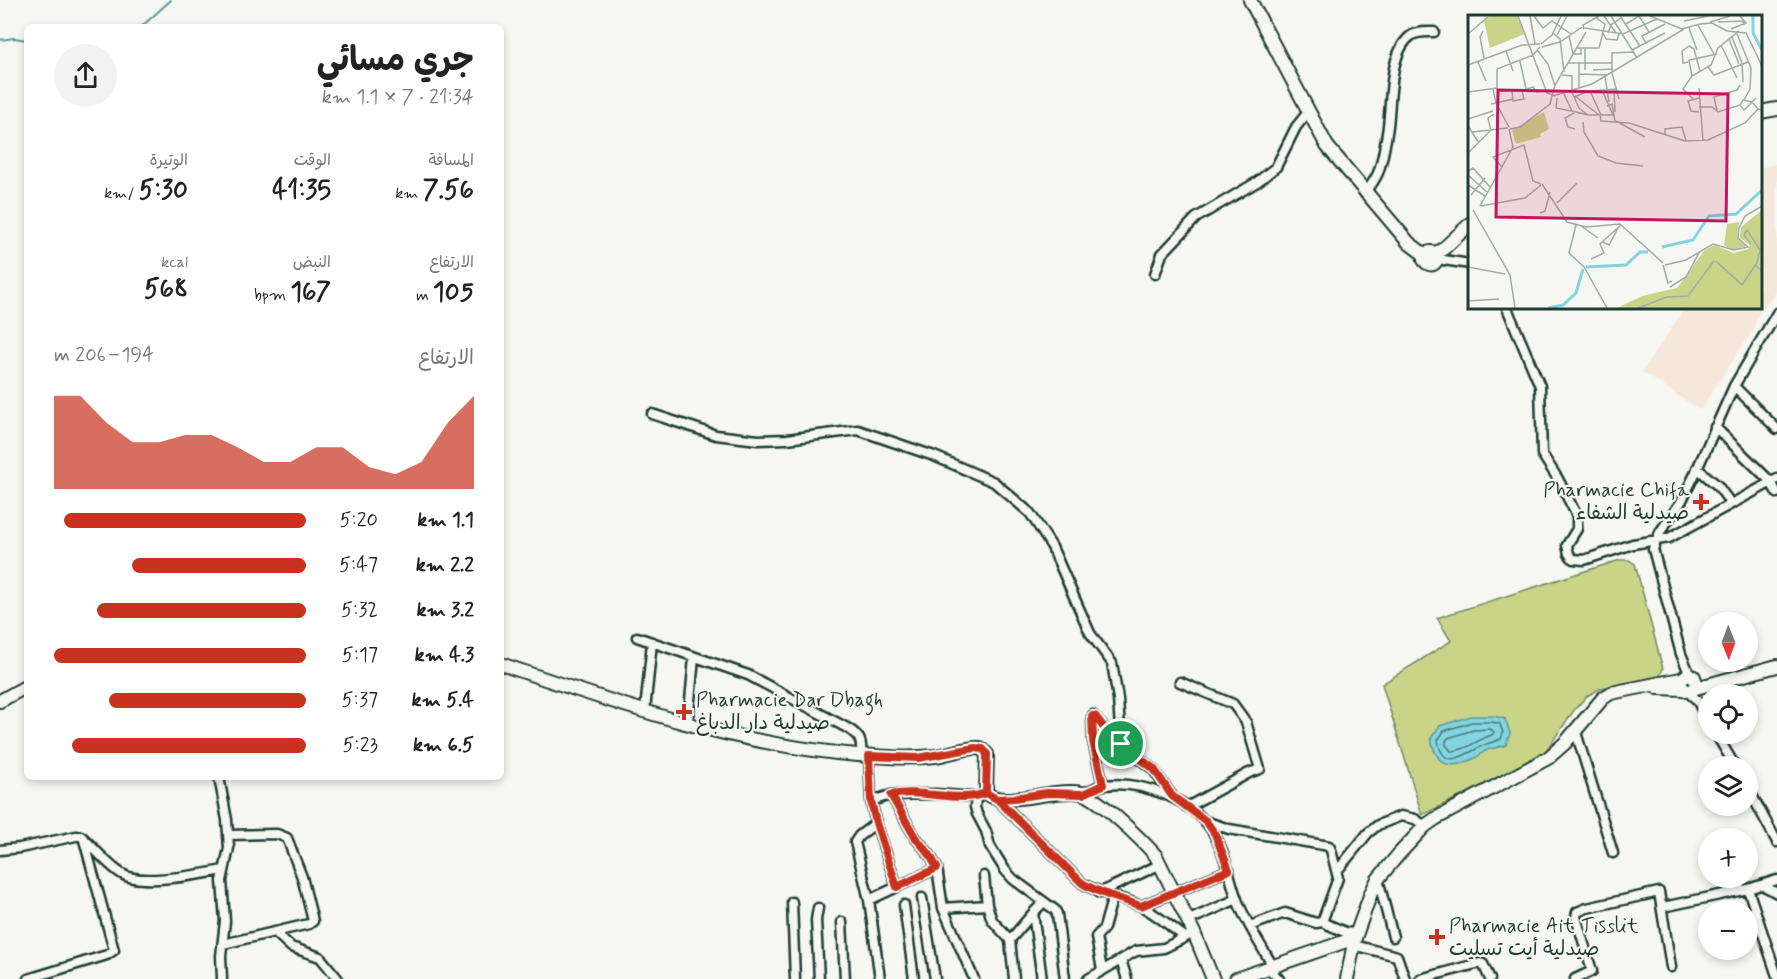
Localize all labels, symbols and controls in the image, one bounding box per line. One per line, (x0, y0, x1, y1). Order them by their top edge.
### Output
inset map (1468, 15, 1762, 309)
text: جري مسائي (317, 39, 474, 83)
button: share (54, 44, 117, 107)
text: 21:34 · 7 × 1.1 km (322, 84, 474, 111)
text: الوتيرة (149, 150, 188, 171)
text: الوقت (294, 150, 331, 171)
text: المسافة (428, 150, 474, 171)
text: 5:30 (139, 174, 188, 208)
text: 41:35 (272, 174, 331, 208)
text: 7.56 (423, 174, 474, 208)
text: /km (104, 183, 139, 204)
text: km (395, 183, 423, 204)
text: kcal (161, 252, 188, 273)
text: النبض (293, 252, 331, 273)
text: الارتفاع (429, 252, 474, 273)
text: 568 (144, 273, 188, 307)
text: 167 (290, 276, 331, 310)
text: 105 (433, 276, 474, 310)
text: bpm (254, 285, 290, 306)
text: m (416, 285, 433, 306)
text: 194–206 m (54, 342, 154, 369)
text: الارتفاع (418, 345, 474, 372)
place label: Pharmacie Chifa صيدلية الشفاء (1543, 477, 1690, 527)
marker: Pharmacie Chifa صيدلية الشفاء (1694, 495, 1708, 509)
text: 5:20 (339, 507, 378, 534)
text: 1.1 km (417, 507, 474, 534)
text: 5:47 (339, 552, 378, 579)
text: 2.2 km (416, 552, 474, 579)
text: 5:32 (341, 597, 378, 624)
text: 3.2 km (416, 597, 474, 624)
north arrow (1698, 612, 1758, 672)
map controls (1698, 612, 1758, 960)
text: 5:17 (342, 642, 378, 669)
text: 4.3 km (415, 642, 474, 669)
button: locate (1698, 684, 1758, 744)
text: 5:37 (342, 687, 378, 714)
text: 5.4 km (412, 687, 474, 714)
place label: Pharmacie Dar Dbagh صيدلية دار الدباغ (696, 687, 883, 737)
marker: Pharmacie Dar Dbagh صيدلية دار الدباغ (677, 705, 691, 719)
pin (1095, 718, 1146, 769)
icon: arrive (1104, 727, 1137, 760)
text: 5:23 (342, 732, 378, 759)
text: 6.5 km (413, 732, 474, 759)
button: layers (1698, 756, 1758, 816)
button: + (1698, 828, 1758, 888)
button: − (1698, 900, 1758, 960)
place label: Pharmacie Ait Tisslit صيدلية أيت تسليت (1449, 913, 1639, 963)
marker: Pharmacie Ait Tisslit صيدلية أيت تسليت (1430, 930, 1444, 944)

